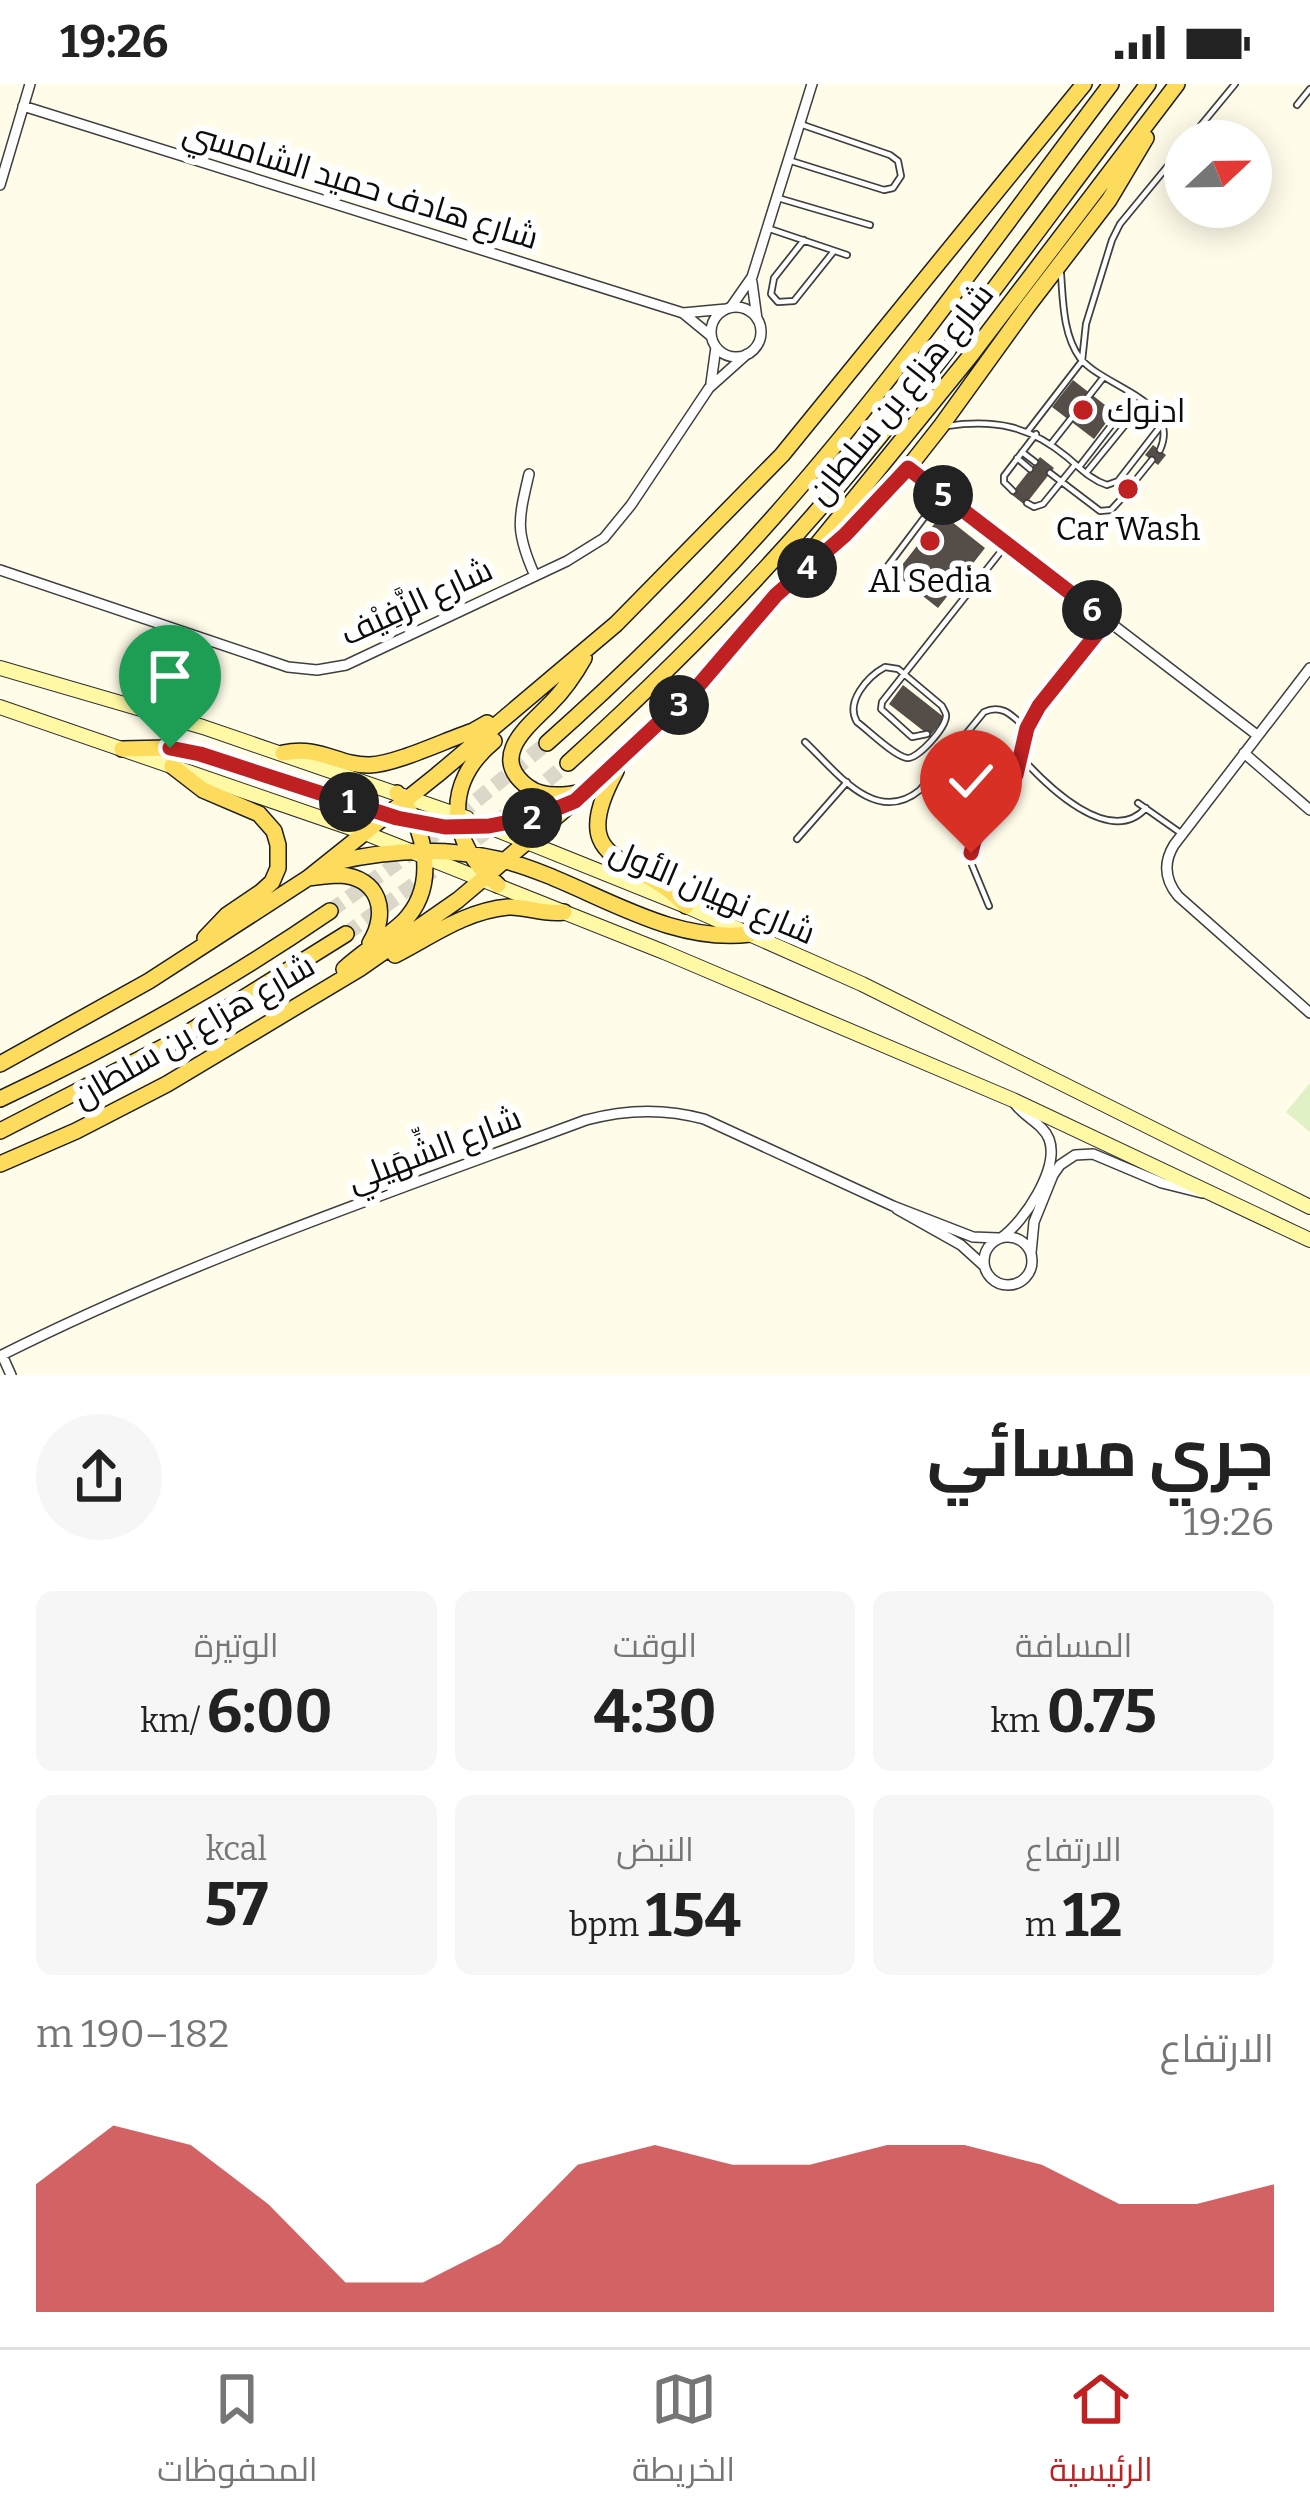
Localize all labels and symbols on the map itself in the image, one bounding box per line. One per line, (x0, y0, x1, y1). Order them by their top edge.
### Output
street label: شارع هادف حميد الشامسي (177, 112, 543, 262)
north arrow (1164, 120, 1272, 228)
street label: شارع هزاع بن سلطان (799, 275, 1004, 513)
place label: ادنوك (1107, 391, 1186, 431)
marker: ادنوك (1070, 397, 1096, 423)
pin: 5 (913, 465, 973, 525)
marker: Car Wash (1115, 476, 1141, 502)
place label: Car Wash (1055, 509, 1201, 549)
marker: Al Sedia (917, 528, 943, 554)
pin: 4 (777, 538, 837, 598)
street label: شارع الزَّفِيْف (334, 549, 500, 656)
place label: Al Sedia (868, 561, 992, 601)
pin: 6 (1062, 580, 1122, 640)
pin (119, 625, 221, 748)
pin: 3 (649, 675, 709, 735)
pin (920, 730, 1022, 853)
pin: 1 (319, 772, 379, 832)
pin: 2 (502, 788, 562, 848)
street label: شارع نهيان الأول (603, 831, 821, 955)
street label: شارع هزاع بن سلطان (65, 945, 323, 1118)
street label: شارع الشِّهَيلِي (339, 1091, 529, 1205)

